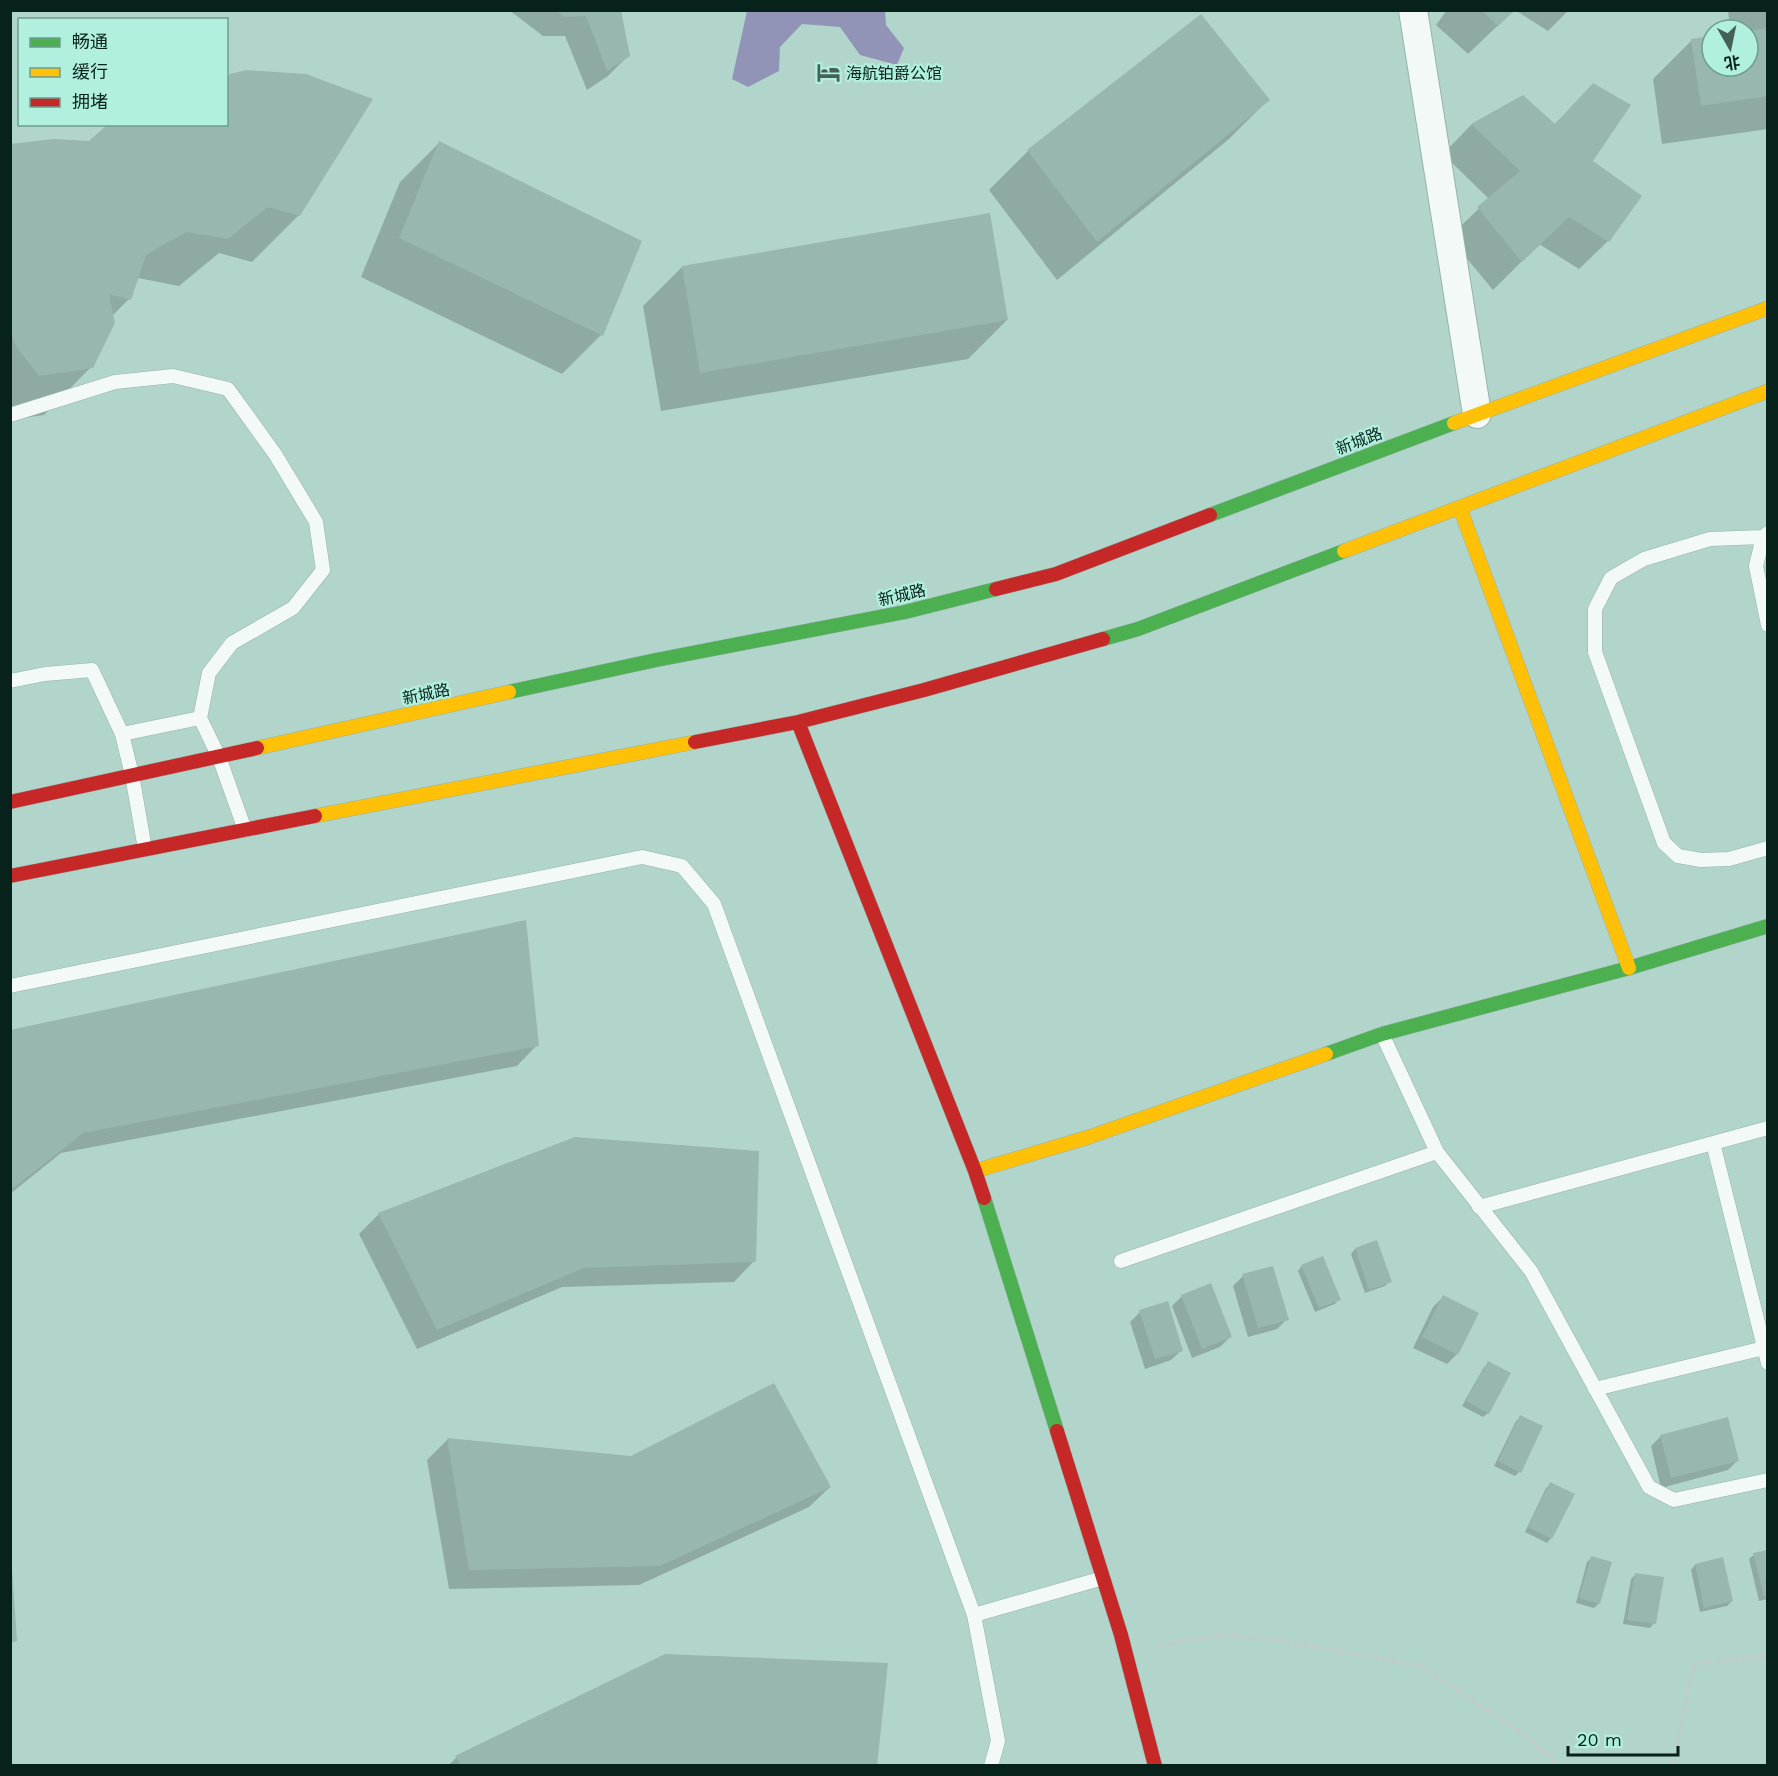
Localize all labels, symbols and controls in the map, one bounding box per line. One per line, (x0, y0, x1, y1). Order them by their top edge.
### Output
legend (18, 18, 228, 126)
north arrow (1700, 18, 1760, 78)
text: 畅通 (72, 31, 108, 52)
text: 北 (1723, 52, 1742, 73)
hotel icon: 海航铂爵公馆 (815, 60, 841, 86)
text: 缓行 (72, 61, 108, 82)
place label: 海航铂爵公馆 (846, 64, 942, 83)
text: 拥堵 (72, 91, 108, 112)
street label: 新城路 (1333, 424, 1385, 458)
street label: 新城路 (876, 580, 928, 610)
street label: 新城路 (401, 680, 451, 708)
scale bar (1568, 1719, 1678, 1757)
text: 20 m (1577, 1729, 1622, 1750)

